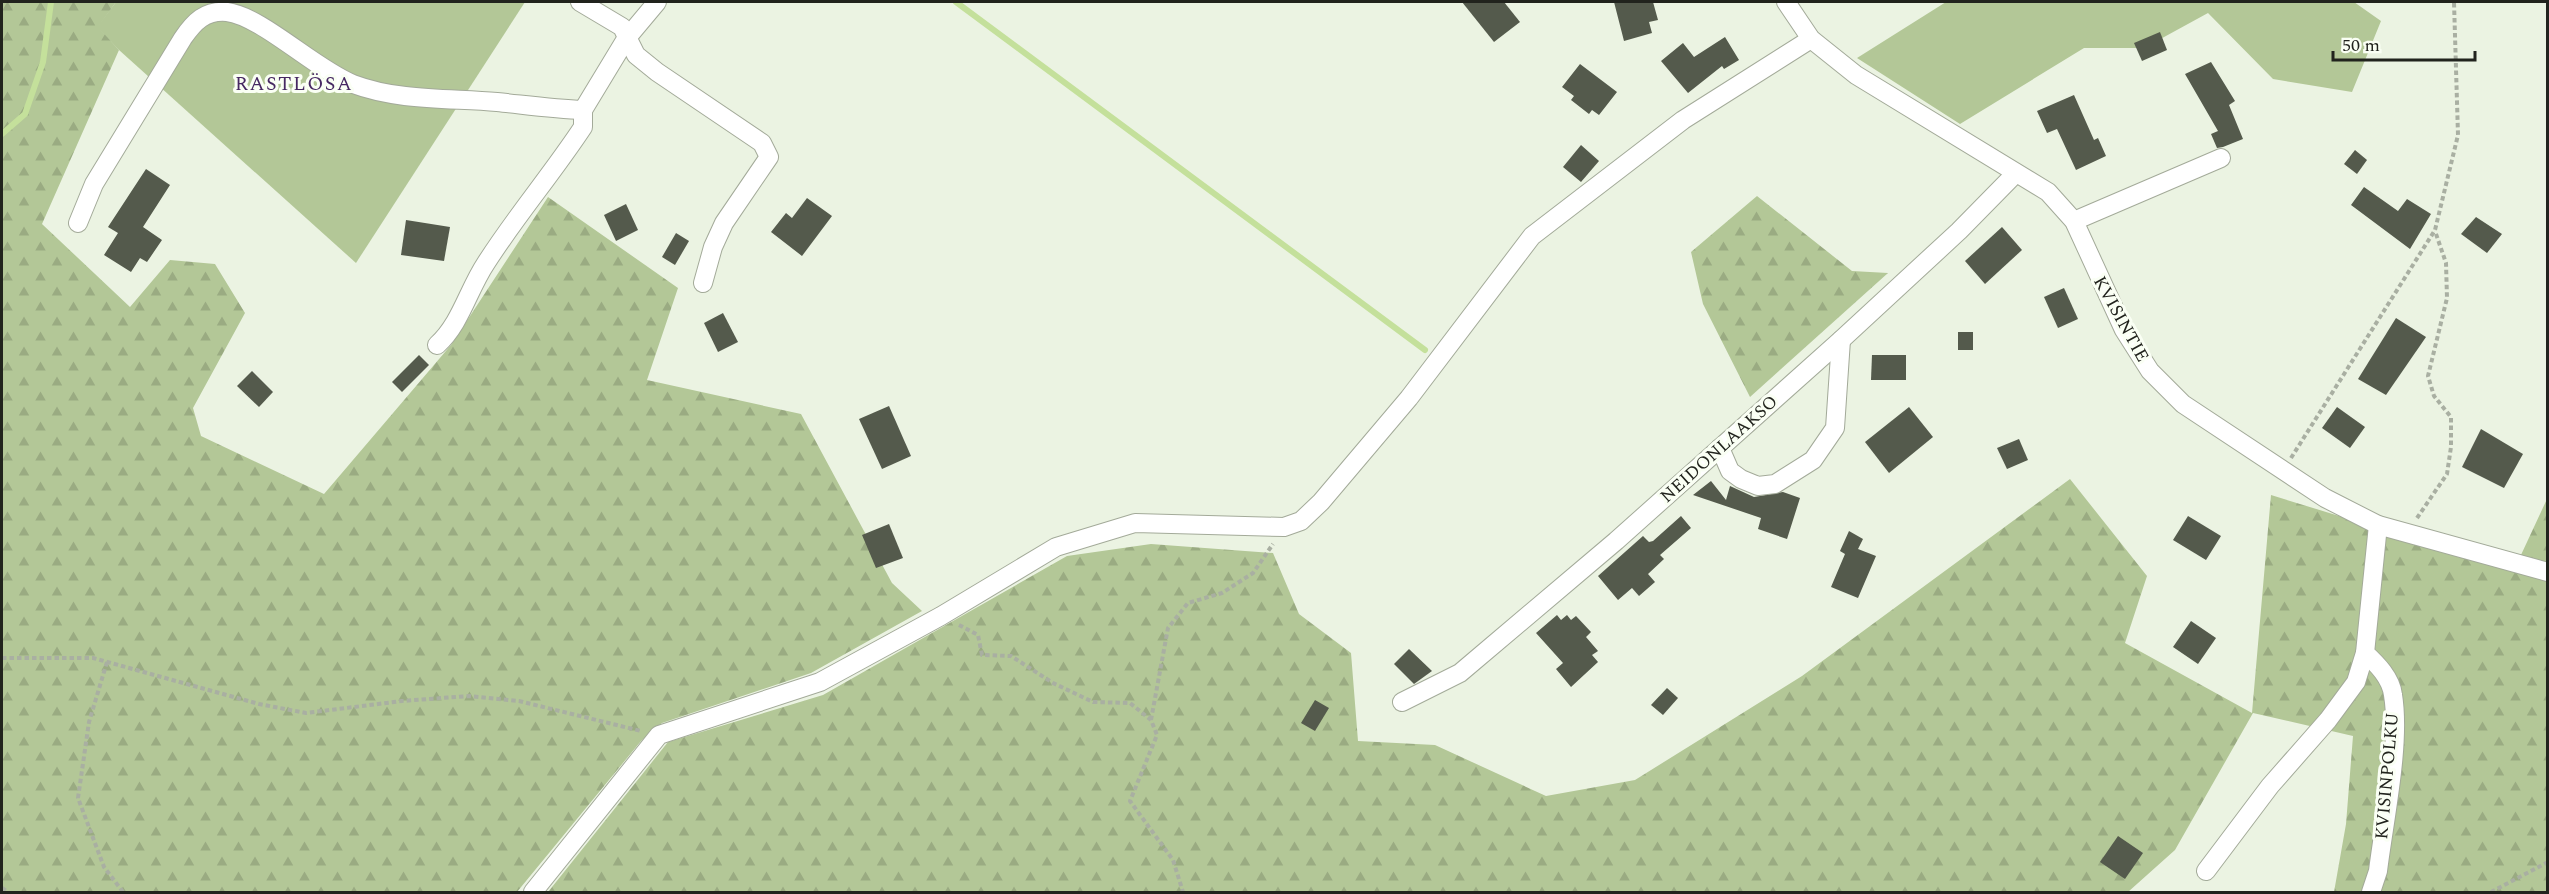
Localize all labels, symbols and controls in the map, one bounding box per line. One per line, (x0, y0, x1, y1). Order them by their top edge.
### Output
scale bar (2333, 24, 2476, 62)
text: 50 m (2342, 32, 2380, 59)
district label: RASTLÖSA (235, 69, 353, 99)
street label: KVISINTIE (2086, 271, 2156, 367)
street label: NEIDONLAAKSO (1654, 389, 1784, 509)
street label: KVISINPOLKU (2368, 711, 2406, 841)

